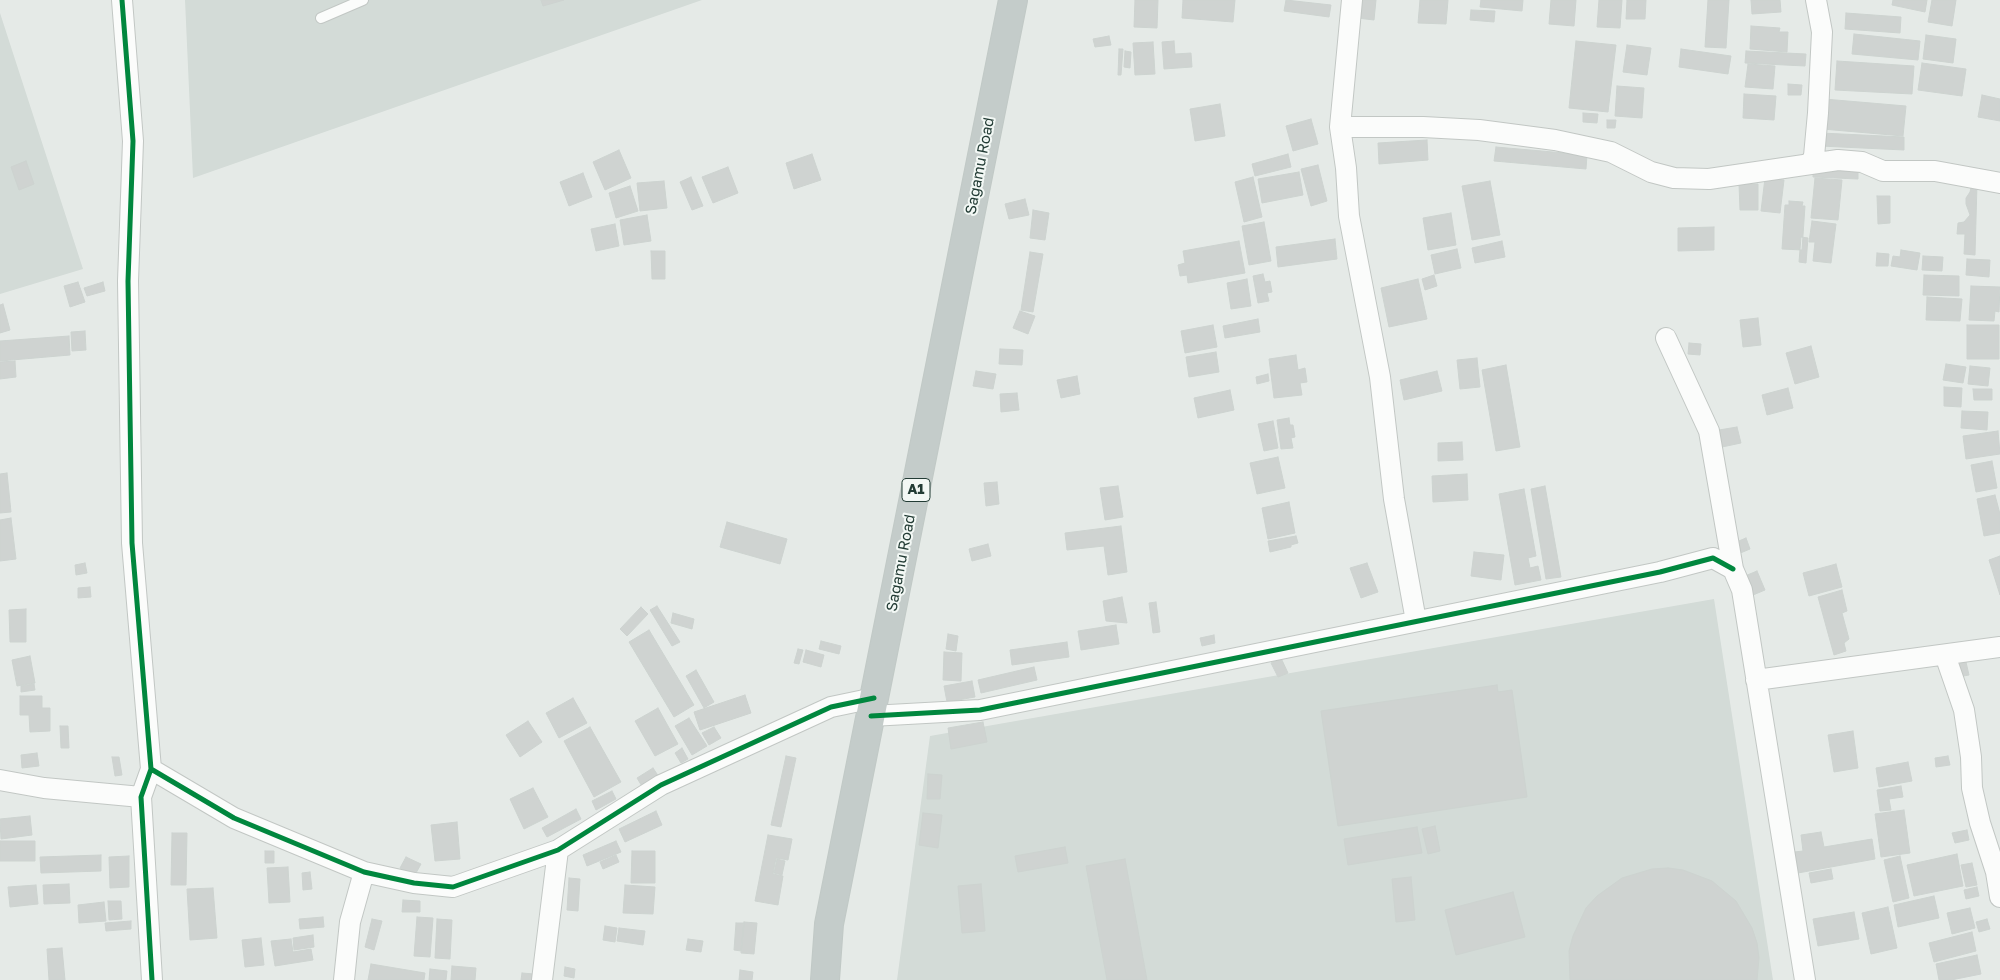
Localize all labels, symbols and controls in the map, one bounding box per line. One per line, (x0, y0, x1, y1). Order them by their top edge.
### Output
street label: Sagamu Road (962, 116, 998, 216)
road number: A1 (902, 478, 930, 502)
street label: Sagamu Road (883, 513, 919, 613)

